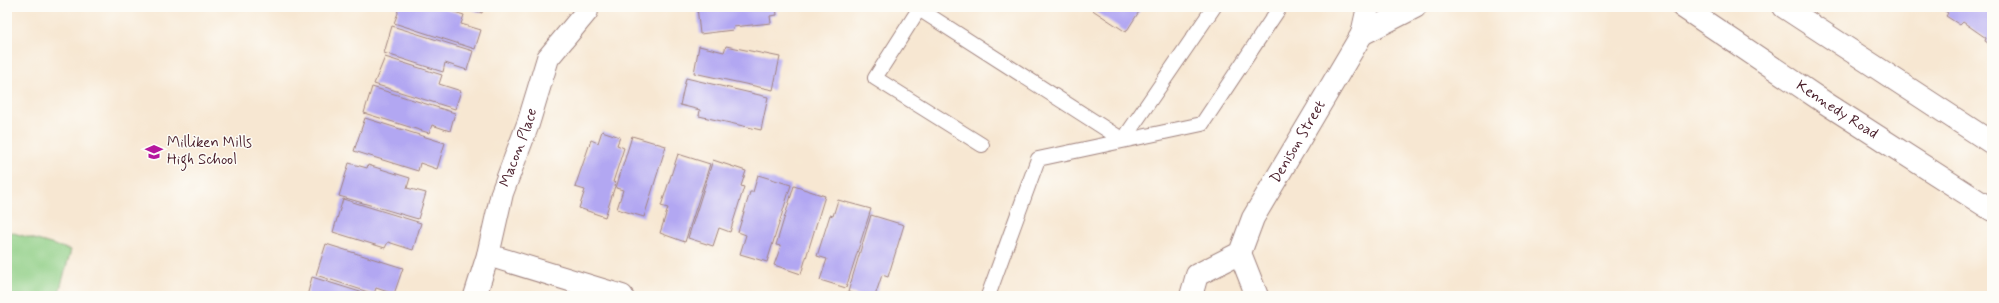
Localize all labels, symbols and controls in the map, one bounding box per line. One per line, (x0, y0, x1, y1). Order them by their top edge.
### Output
street label: Kennedy Road (1792, 76, 1882, 144)
street label: Denison Street (1266, 96, 1331, 187)
street label: Macon Place (495, 105, 542, 190)
place label: Milliken Mills High School (167, 133, 252, 171)
school or university icon: Milliken Mills High School (144, 142, 164, 162)

